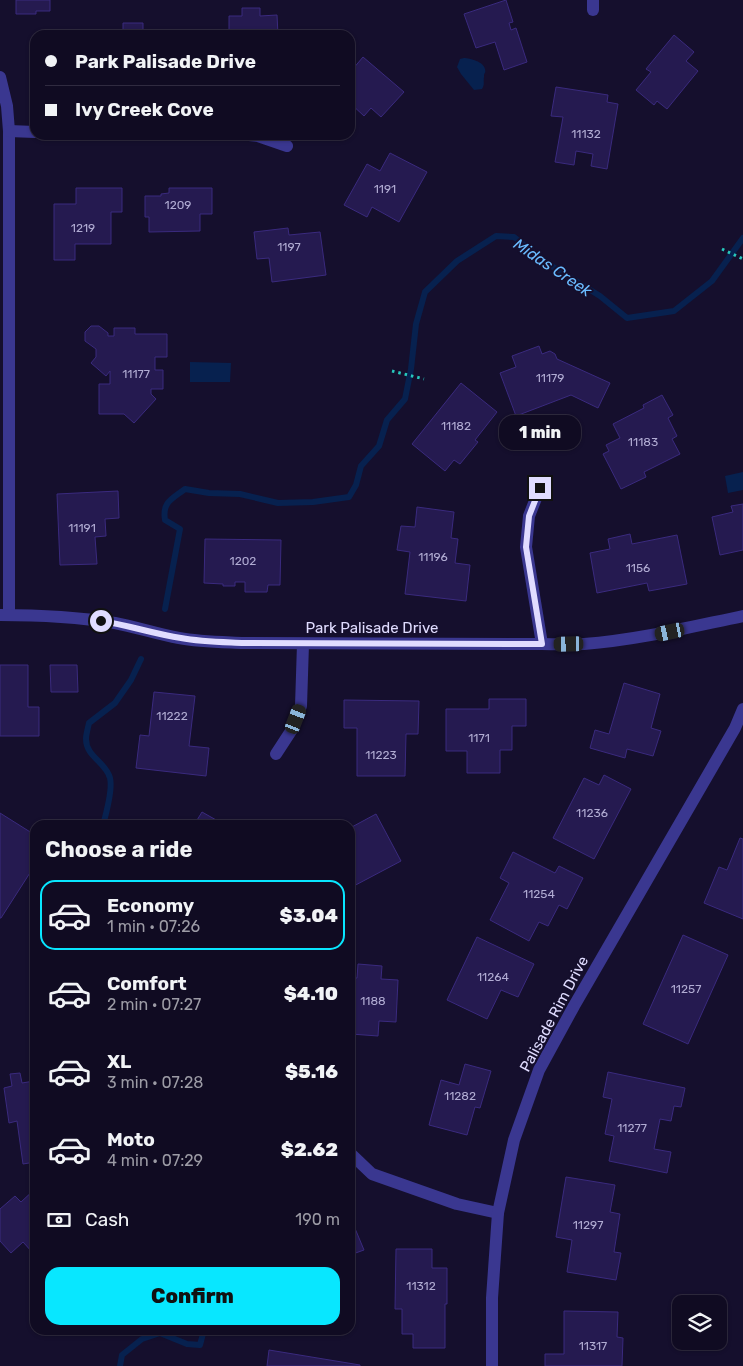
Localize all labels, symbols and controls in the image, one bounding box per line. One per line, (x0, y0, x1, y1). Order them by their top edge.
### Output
text: Park Palisade Drive (75, 50, 256, 73)
text: Ivy Creek Cove (75, 98, 214, 121)
house number: 11132 (571, 127, 601, 141)
house number: 1191 (374, 182, 396, 196)
house number: 1209 (165, 198, 191, 212)
house number: 1219 (71, 221, 95, 235)
water label: Midas Creek (510, 234, 596, 301)
house number: 1197 (277, 240, 301, 254)
house number: 11177 (122, 367, 150, 381)
house number: 11179 (536, 371, 564, 385)
callout: 1 min (499, 416, 581, 450)
house number: 11182 (441, 419, 471, 433)
text: 1 min (519, 423, 561, 442)
house number: 11183 (628, 435, 658, 449)
route end (529, 477, 551, 499)
house number: 11191 (68, 521, 96, 535)
house number: 11196 (418, 550, 448, 564)
house number: 1202 (230, 554, 256, 568)
house number: 1156 (626, 561, 650, 575)
route start (90, 610, 112, 632)
street label: Park Palisade Drive (306, 619, 438, 637)
car (653, 622, 686, 642)
car (553, 636, 584, 652)
car (283, 702, 308, 736)
house number: 11222 (156, 709, 188, 723)
house number: 1171 (468, 731, 490, 745)
house number: 11223 (365, 748, 397, 762)
house number: 11236 (576, 806, 608, 820)
text: Choose a ride (45, 836, 192, 863)
house number: 11254 (523, 887, 555, 901)
icon: car (47, 893, 92, 938)
text: Economy (107, 894, 194, 917)
text: $3.04 (280, 904, 338, 927)
text: 1 min · 07:26 (107, 917, 200, 936)
street label: Palisade Rim Drive (516, 953, 592, 1075)
house number: 11264 (477, 970, 510, 984)
icon: car (47, 971, 92, 1016)
text: Comfort (107, 972, 187, 995)
text: $4.10 (284, 982, 338, 1005)
house number: 11257 (671, 982, 701, 996)
house number: 1188 (360, 994, 386, 1008)
text: 2 min · 07:27 (107, 995, 201, 1014)
icon: car (47, 1049, 92, 1094)
text: XL (107, 1050, 131, 1073)
text: $5.16 (285, 1060, 338, 1083)
text: 3 min · 07:28 (107, 1073, 203, 1092)
house number: 11282 (444, 1089, 476, 1103)
house number: 11277 (617, 1121, 647, 1135)
icon: car (47, 1127, 92, 1172)
text: Moto (107, 1128, 155, 1151)
text: $2.62 (281, 1138, 338, 1161)
text: 4 min · 07:29 (107, 1151, 203, 1170)
icon: cash (45, 1206, 73, 1234)
text: Cash (85, 1208, 129, 1231)
text: 190 m (295, 1210, 340, 1229)
house number: 11297 (573, 1218, 603, 1232)
button: Confirm (45, 1267, 340, 1325)
house number: 11312 (406, 1279, 436, 1293)
map controls (672, 1295, 727, 1350)
button: layers (672, 1295, 727, 1350)
house number: 11317 (579, 1339, 607, 1353)

